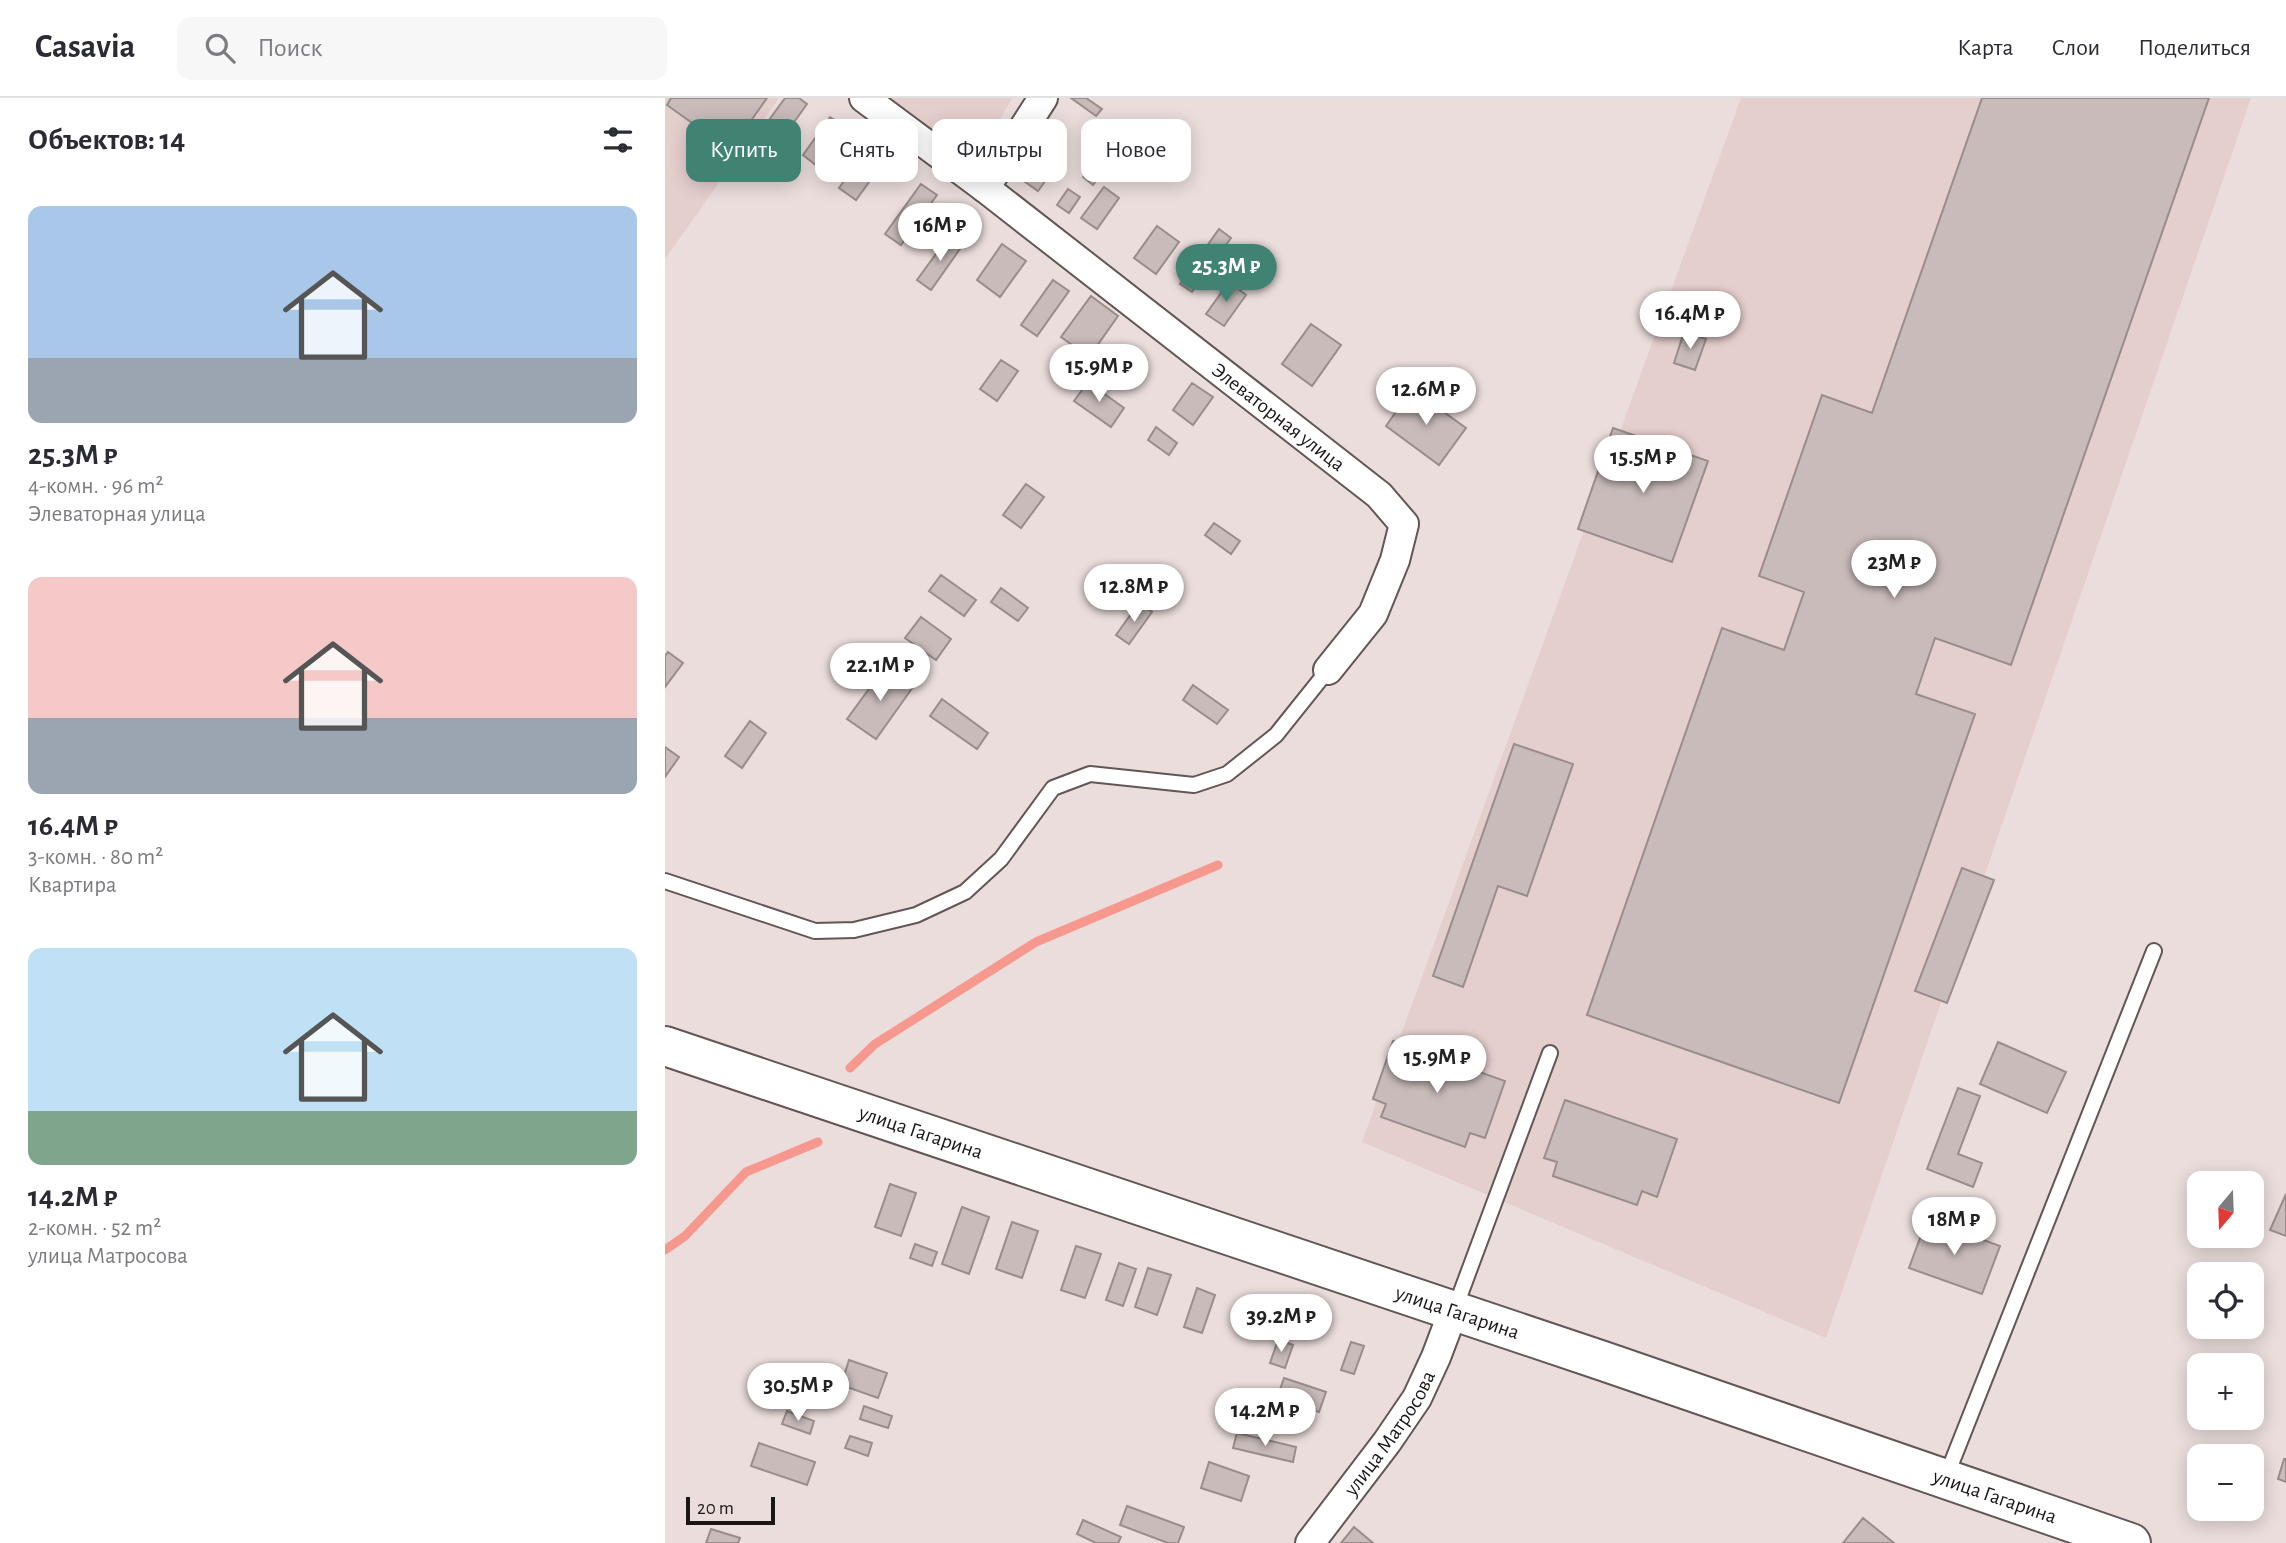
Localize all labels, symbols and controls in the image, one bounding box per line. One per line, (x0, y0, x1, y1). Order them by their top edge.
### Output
search box (177, 17, 667, 80)
icon: search (201, 29, 239, 67)
text: Casavia (35, 31, 135, 64)
text: Поиск (257, 35, 322, 61)
text: Карта (1957, 36, 2013, 60)
text: Слои (2051, 36, 2100, 60)
text: Поделиться (2138, 36, 2251, 60)
chip: Купить (686, 119, 801, 182)
chip: Снять (815, 119, 918, 182)
chip: Фильтры (932, 119, 1067, 182)
chip: Новое (1081, 119, 1191, 182)
icon: filters (599, 121, 637, 159)
text: Объектов: 14 (28, 125, 185, 155)
pin: 16M ₽ (891, 204, 989, 263)
text: 16M ₽ (914, 214, 966, 237)
pin: 25.3M ₽ (1161, 244, 1291, 304)
icon: home (270, 252, 396, 378)
text: 25.3M ₽ (1192, 255, 1260, 278)
pin: 16.4M ₽ (1625, 292, 1755, 351)
text: 16.4M ₽ (1656, 302, 1724, 325)
pin: 15.9M ₽ (1034, 344, 1164, 404)
text: 15.9M ₽ (1065, 355, 1133, 378)
street label: Элеваторная улица (1208, 359, 1349, 476)
pin: 12.6M ₽ (1361, 368, 1491, 427)
text: 12.6M ₽ (1392, 378, 1460, 401)
pin: 15.5M ₽ (1578, 436, 1708, 495)
text: 25.3M ₽ (28, 440, 117, 470)
text: 15.5M ₽ (1610, 446, 1676, 469)
text: 4-комн. · 96 m² (28, 475, 163, 498)
text: Элеваторная улица (28, 503, 206, 526)
pin: 23M ₽ (1845, 540, 1943, 600)
text: 23M ₽ (1867, 551, 1921, 574)
pin: 12.8M ₽ (1069, 564, 1199, 624)
text: 12.8M ₽ (1100, 575, 1168, 598)
icon: home (270, 623, 396, 749)
pin: 22.1M ₽ (815, 644, 945, 703)
text: 22.1M ₽ (846, 654, 914, 677)
text: 16.4M ₽ (28, 811, 118, 841)
text: 3-комн. · 80 m² (28, 846, 163, 869)
text: Квартира (28, 874, 116, 897)
icon: home (270, 994, 396, 1120)
pin: 15.9M ₽ (1372, 1035, 1502, 1095)
text: 15.9M ₽ (1403, 1046, 1471, 1069)
street label: улица Гагарина (855, 1102, 986, 1163)
north arrow (2187, 1171, 2265, 1248)
map controls (2187, 1171, 2264, 1521)
text: 14.2M ₽ (28, 1182, 117, 1212)
pin: 18M ₽ (1905, 1198, 2003, 1257)
text: 18M ₽ (1928, 1208, 1980, 1231)
text: 2-комн. · 52 m² (28, 1217, 161, 1240)
text: улица Матросова (28, 1245, 188, 1268)
button: locate (2187, 1262, 2264, 1339)
street label: улица Гагарина (1392, 1282, 1522, 1343)
pin: 39.2M ₽ (1216, 1294, 1346, 1354)
text: 39.2M ₽ (1246, 1305, 1316, 1328)
button: + (2187, 1353, 2264, 1430)
pin: 30.5M ₽ (733, 1364, 863, 1423)
street label: улица Матросова (1340, 1367, 1439, 1500)
text: 30.5M ₽ (763, 1374, 833, 1397)
pin: 14.2M ₽ (1200, 1388, 1330, 1448)
text: 14.2M ₽ (1231, 1399, 1299, 1422)
button: − (2187, 1444, 2264, 1521)
street label: улица Гагарина (1929, 1465, 2060, 1528)
scale bar (686, 1494, 775, 1526)
text: 20 m (697, 1499, 734, 1518)

